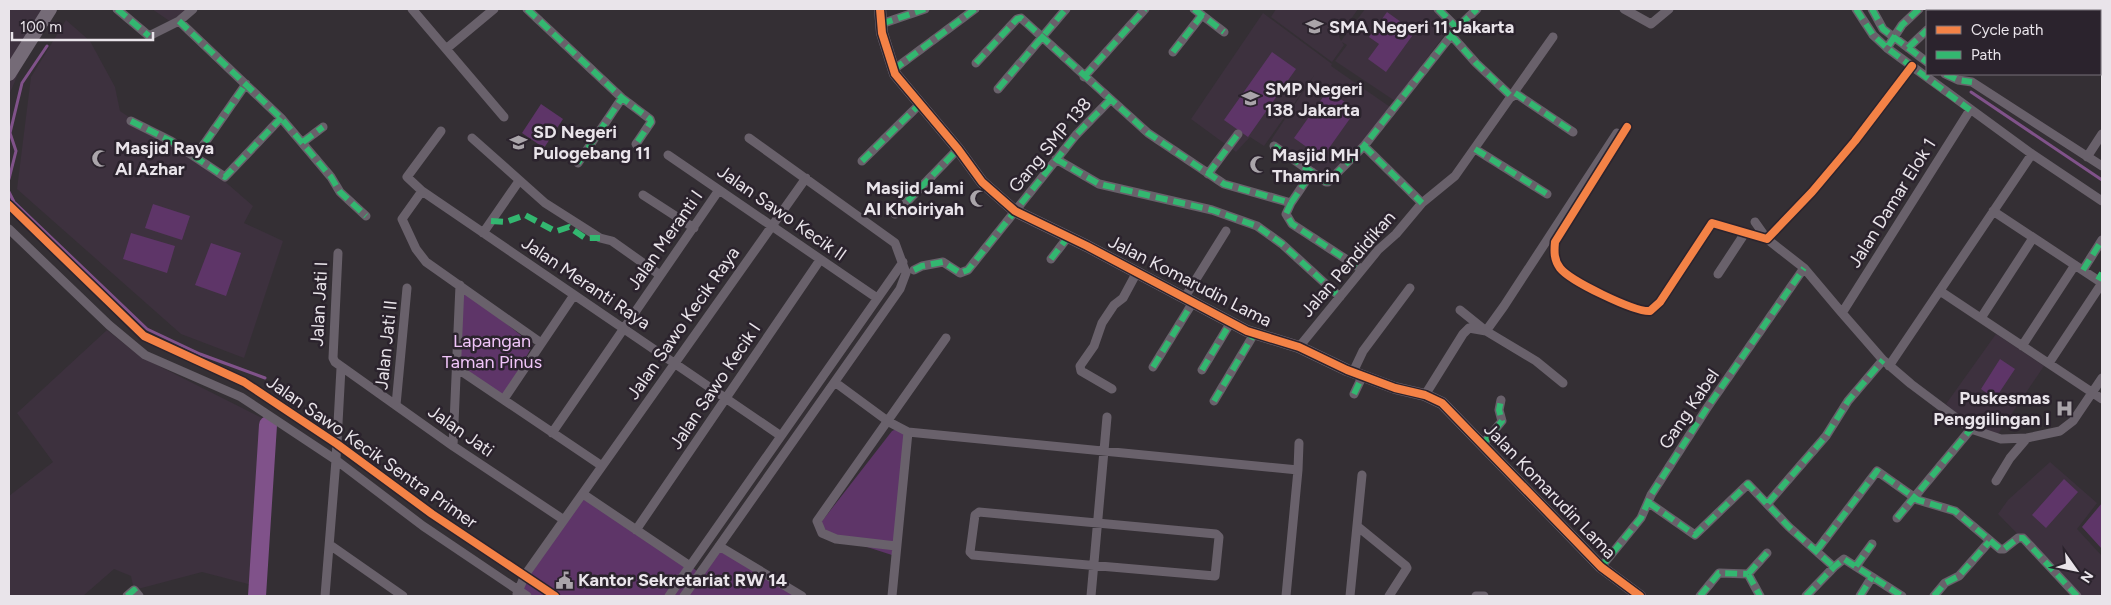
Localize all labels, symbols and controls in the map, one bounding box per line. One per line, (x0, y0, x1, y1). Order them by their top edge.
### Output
scale bar (12, 10, 154, 42)
legend (1926, 10, 2101, 75)
place label: SMA Negeri 11 Jakarta (1329, 16, 1514, 38)
school or university icon: SMA Negeri 11 Jakarta (1305, 17, 1325, 37)
text: 100 m (20, 18, 62, 36)
text: Cycle path (1971, 21, 2043, 39)
text: Path (1971, 46, 2001, 64)
place label: SMP Negeri 138 Jakarta (1265, 78, 1363, 121)
school or university icon: SMP Negeri 138 Jakarta (1241, 89, 1261, 109)
street label: Gang SMP 138 (1004, 93, 1096, 197)
place label: SD Negeri Pulogebang 11 (533, 121, 651, 164)
school or university icon: SD Negeri Pulogebang 11 (509, 132, 529, 152)
street label: Jalan Damar Elok 1 (1843, 134, 1941, 272)
place label: Masjid Raya Al Azhar (115, 137, 214, 180)
place label: Masjid MH Thamrin (1272, 144, 1359, 187)
mosque icon: Masjid Raya Al Azhar (91, 148, 111, 168)
mosque icon: Masjid MH Thamrin (1248, 155, 1268, 175)
street label: Jalan Sawo Kecik II (713, 160, 851, 266)
place label: Masjid Jami Al Khoiriyah (864, 177, 964, 220)
street label: Jalan Meranti I (623, 186, 707, 294)
mosque icon: Masjid Jami Al Khoiriyah (968, 188, 988, 208)
street label: Jalan Pendidikan (1296, 206, 1400, 322)
street label: Jalan Komarudin Lama (1105, 230, 1275, 332)
street label: Jalan Meranti Raya (517, 232, 655, 334)
street label: Jalan Sawo Kecik Raya (622, 242, 744, 404)
street label: Jalan Jati I (306, 261, 332, 347)
street label: Jalan Jati II (370, 299, 402, 391)
street label: Jalan Sawo Kecik I (665, 319, 765, 453)
park label: Lapangan Taman Pinus (442, 330, 542, 373)
street label: Gang Kabel (1654, 365, 1724, 453)
street label: Jalan Sawo Kecik Sentra Primer (262, 371, 482, 533)
place label: Puskesmas Penggilingan I (1933, 387, 2051, 430)
hospital icon: Puskesmas Penggilingan I (2054, 398, 2074, 418)
street label: Jalan Jati (424, 400, 498, 462)
street label: Jalan Komarudin Lama (1479, 419, 1621, 563)
north arrow (2051, 545, 2101, 595)
text: N (2076, 568, 2097, 586)
place label: Kantor Sekretariat RW 14 (578, 569, 787, 591)
public building icon: Kantor Sekretariat RW 14 (554, 570, 574, 590)

